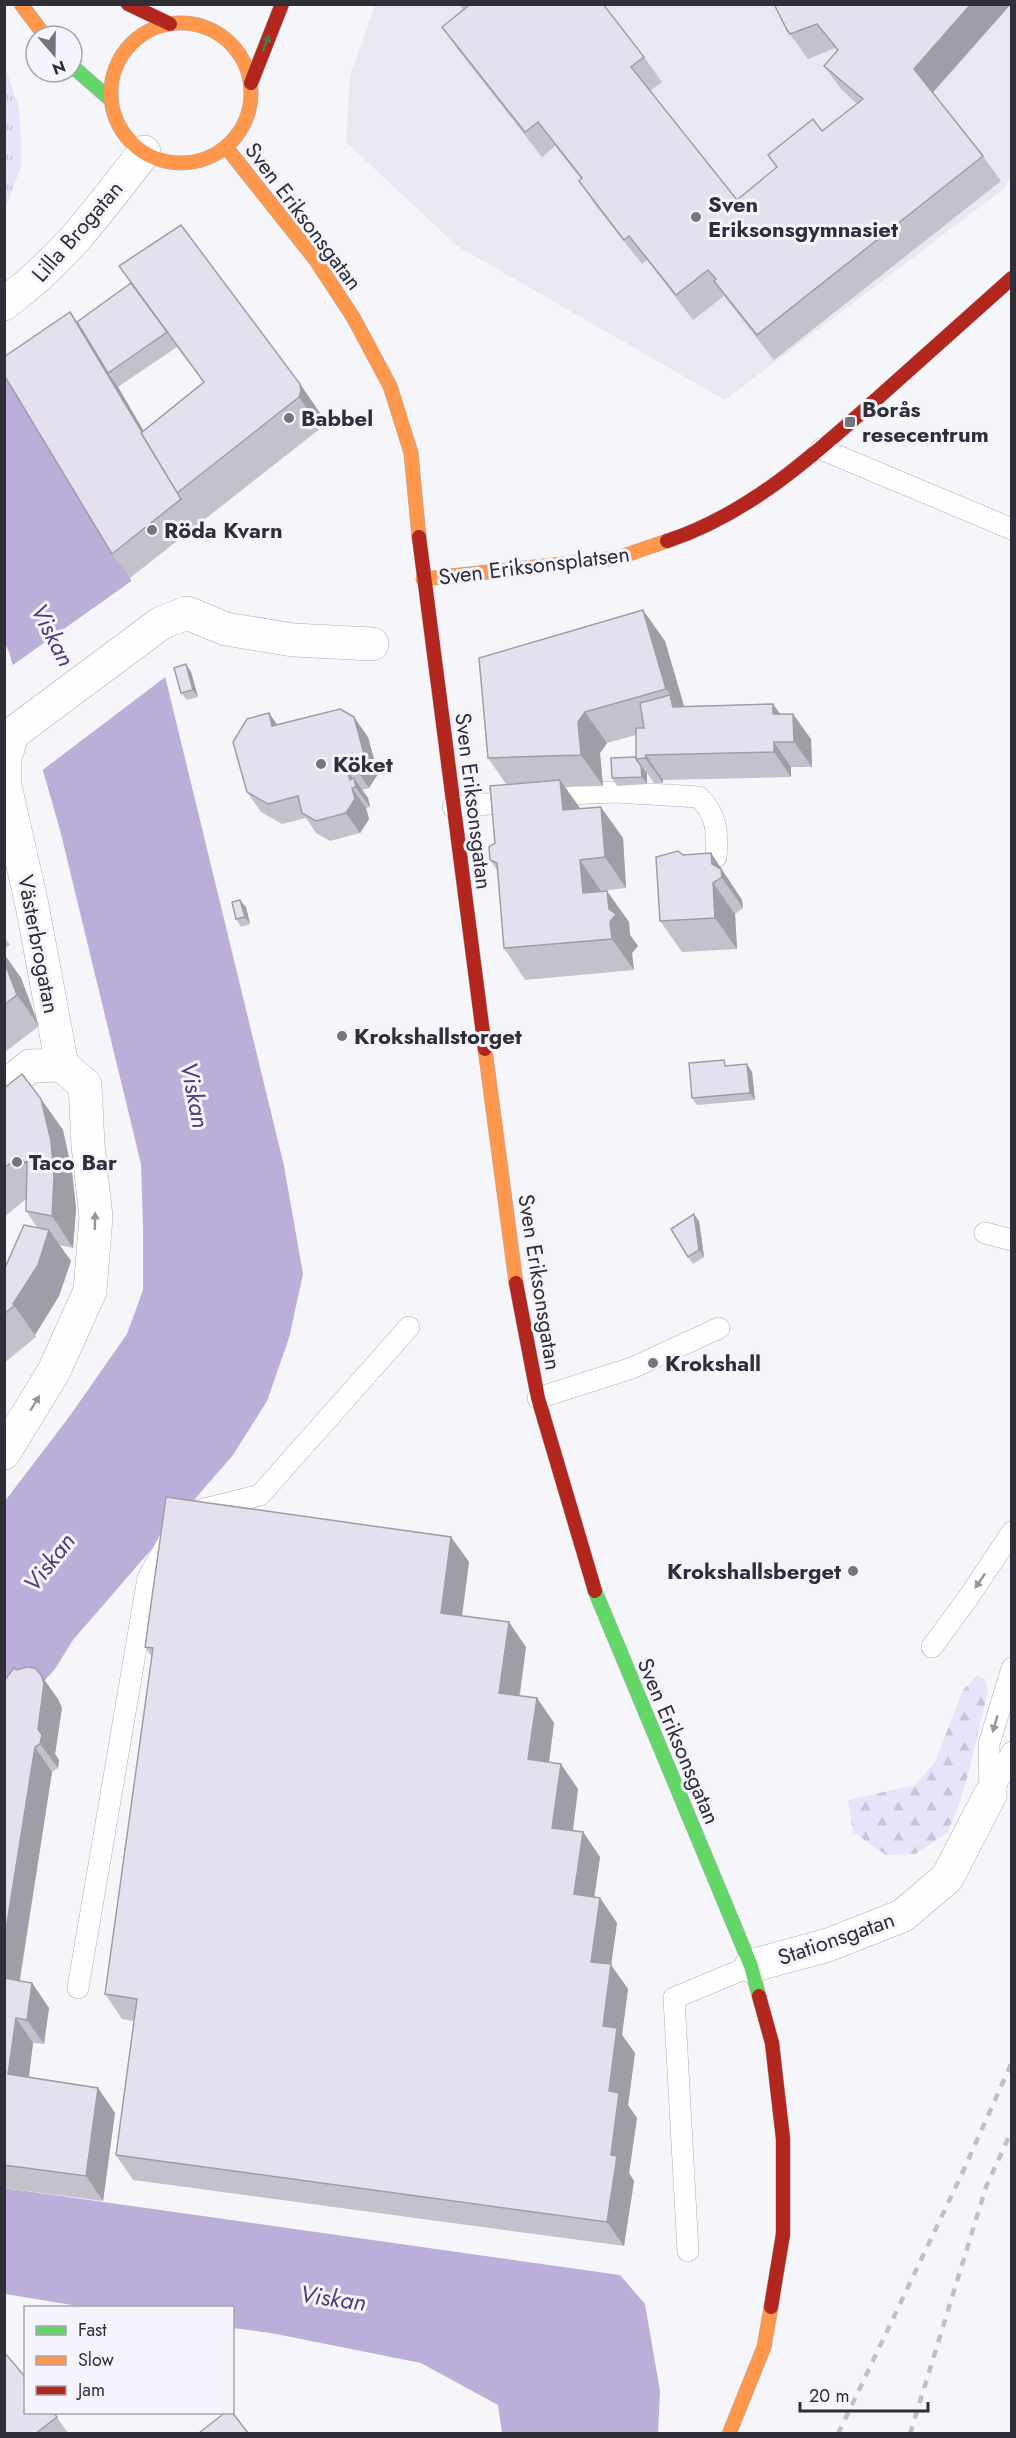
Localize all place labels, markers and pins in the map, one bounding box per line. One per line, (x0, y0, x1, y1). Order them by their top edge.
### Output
place label: Sven Eriksonsgymnasiet (708, 188, 898, 245)
marker: Sven Eriksonsgymnasiet (689, 210, 703, 224)
place label: Borås resecentrum (862, 393, 989, 450)
place label: Babbel (301, 402, 373, 434)
marker: Babbel (282, 411, 296, 425)
marker: Borås resecentrum (843, 415, 857, 429)
place label: Röda Kvarn (164, 514, 283, 546)
marker: Röda Kvarn (145, 523, 159, 537)
place label: Köket (333, 748, 393, 780)
marker: Köket (314, 757, 328, 771)
place label: Krokshallstorget (354, 1020, 522, 1052)
marker: Krokshallstorget (335, 1029, 349, 1043)
place label: Taco Bar (29, 1146, 117, 1178)
marker: Taco Bar (10, 1155, 24, 1169)
place label: Krokshall (665, 1347, 761, 1379)
marker: Krokshall (646, 1356, 660, 1370)
place label: Krokshallsberget (667, 1555, 841, 1587)
marker: Krokshallsberget (846, 1564, 860, 1578)

